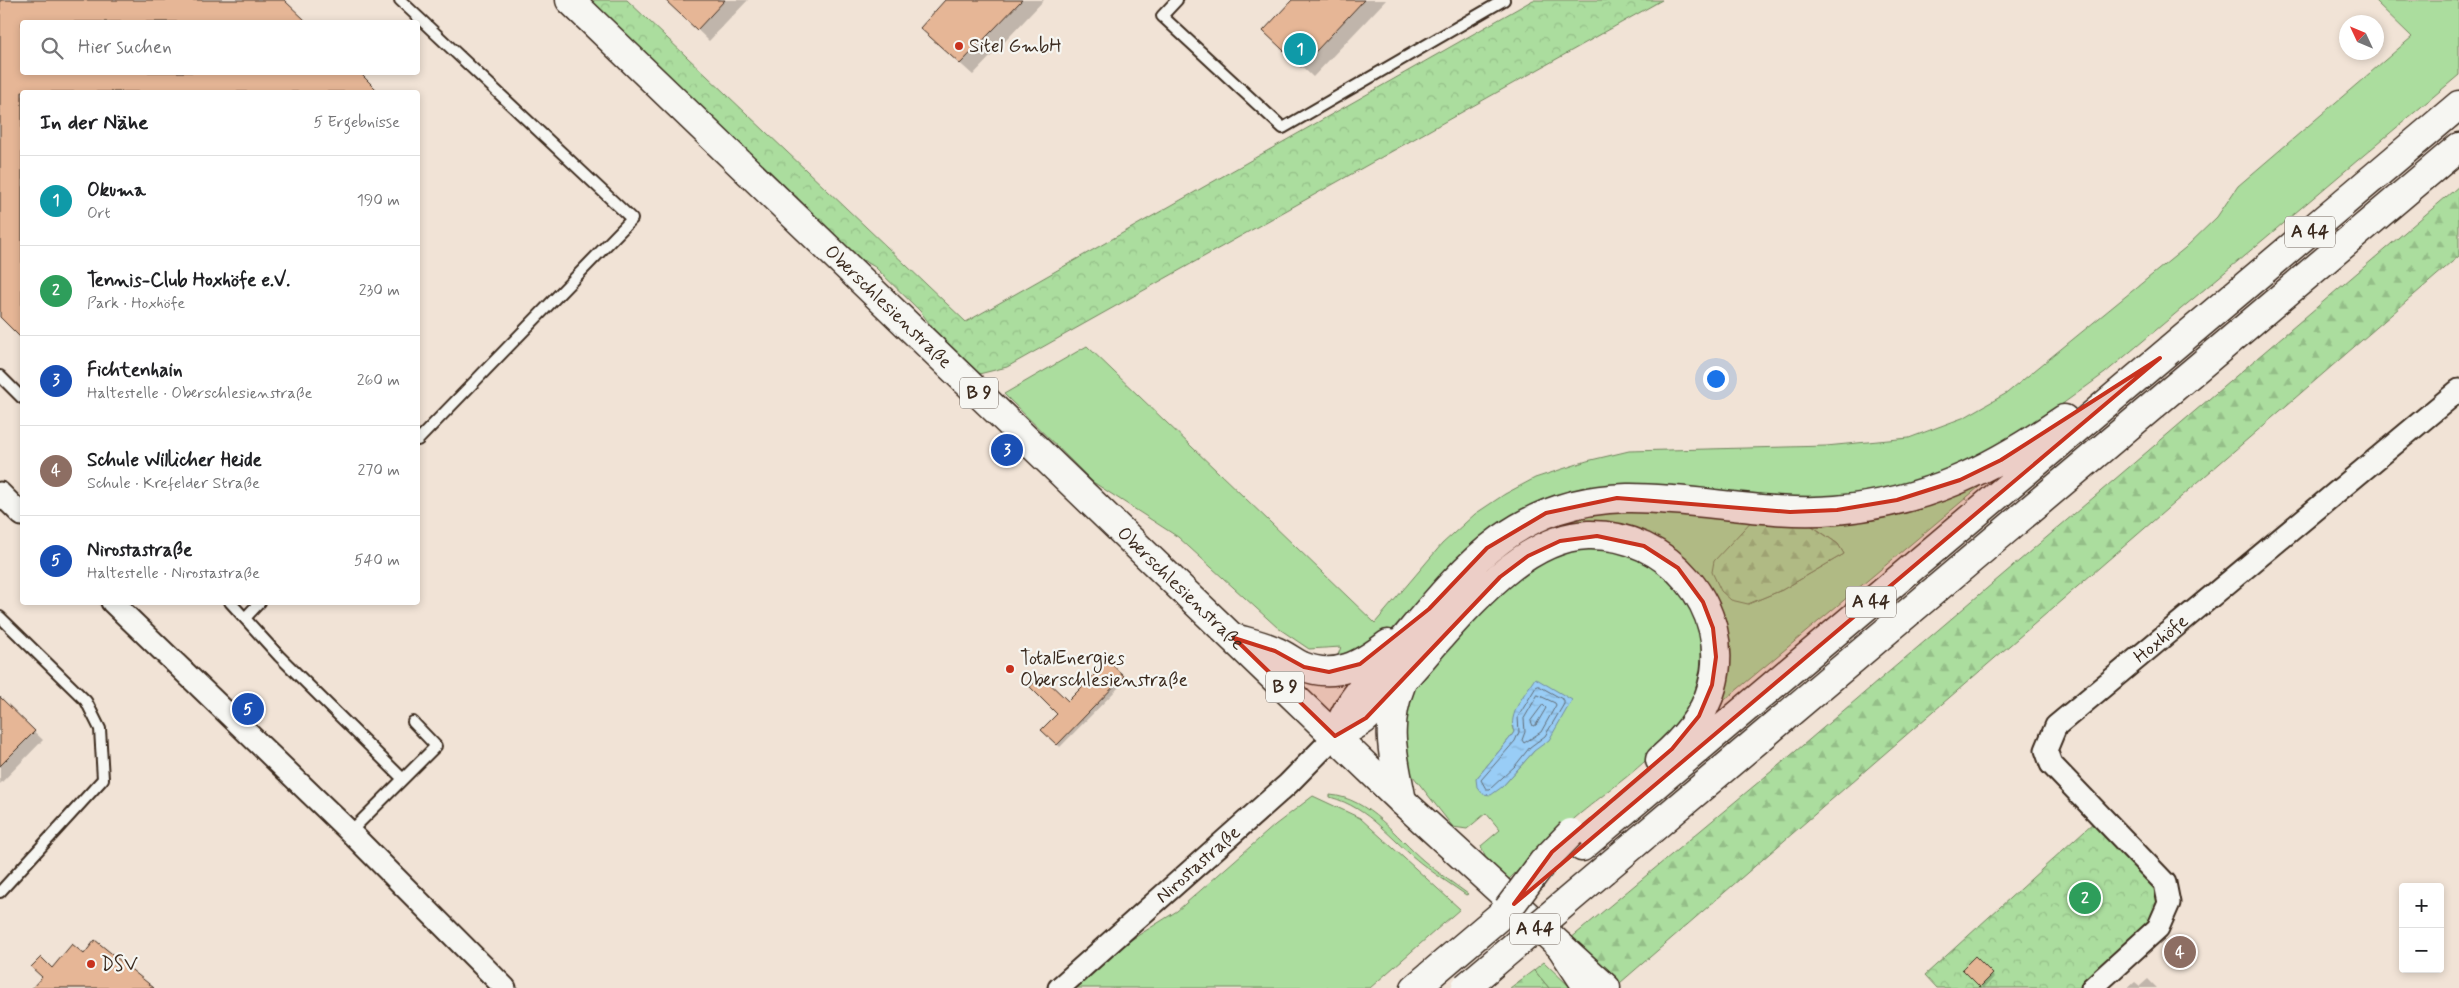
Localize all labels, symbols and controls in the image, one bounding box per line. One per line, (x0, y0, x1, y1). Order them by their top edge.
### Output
north arrow (2339, 15, 2384, 60)
search box (20, 20, 420, 75)
pin: 1 (1284, 30, 1316, 68)
icon: search (38, 34, 66, 62)
place label: Sitel GmbH (969, 34, 1062, 59)
text: Hier suchen (78, 35, 172, 60)
marker: Sitel GmbH (953, 40, 965, 52)
text: In der Nähe (40, 109, 148, 137)
text: 5 Ergebnisse (314, 112, 400, 133)
text: Okuma (87, 178, 146, 203)
text: 1 (52, 190, 60, 211)
text: 190 m (357, 190, 400, 211)
text: Ort (87, 203, 111, 224)
road number: A 44 (2285, 216, 2335, 248)
street label: Oberschlesienstraße (819, 239, 958, 374)
text: Tennis-Club Hoxhöfe e.V. (87, 268, 290, 293)
text: 2 (52, 280, 60, 301)
text: 230 m (359, 280, 400, 301)
text: Park · Hoxhöfe (87, 293, 185, 314)
text: Fichtenhain (87, 358, 183, 383)
your location (1703, 366, 1729, 392)
text: 3 (52, 370, 60, 391)
text: 260 m (357, 370, 400, 391)
road number: B 9 (960, 378, 998, 408)
text: Haltestelle · Oberschlesienstraße (87, 383, 312, 404)
pin: 3 (991, 431, 1023, 469)
text: Schule Willicher Heide (87, 448, 262, 473)
text: 4 (51, 460, 61, 481)
text: 270 m (357, 460, 400, 481)
text: Schule · Krefelder Straße (87, 473, 260, 494)
street label: Oberschlesienstraße (1112, 521, 1250, 655)
text: Nirostastraße (87, 538, 192, 563)
text: 5 (51, 550, 61, 571)
text: 540 m (354, 550, 400, 571)
text: Haltestelle · Nirostastraße (87, 563, 260, 584)
road number: A 44 (1846, 586, 1896, 618)
street label: Hoxhöfe (2128, 608, 2193, 669)
place label: TotalEnergies Oberschlesienstraße (1020, 646, 1188, 693)
marker: TotalEnergies Oberschlesienstraße (1004, 663, 1016, 675)
road number: B 9 (1266, 672, 1304, 702)
pin: 5 (232, 690, 264, 728)
street label: Nirostastraße (1150, 820, 1246, 909)
pin: 2 (2069, 879, 2101, 917)
map controls (2399, 883, 2444, 973)
button: + (2399, 883, 2444, 928)
road number: A 44 (1510, 914, 1560, 944)
button: − (2399, 928, 2444, 973)
pin: 4 (2164, 933, 2196, 971)
place label: DSV (101, 952, 138, 977)
marker: DSV (85, 958, 97, 970)

